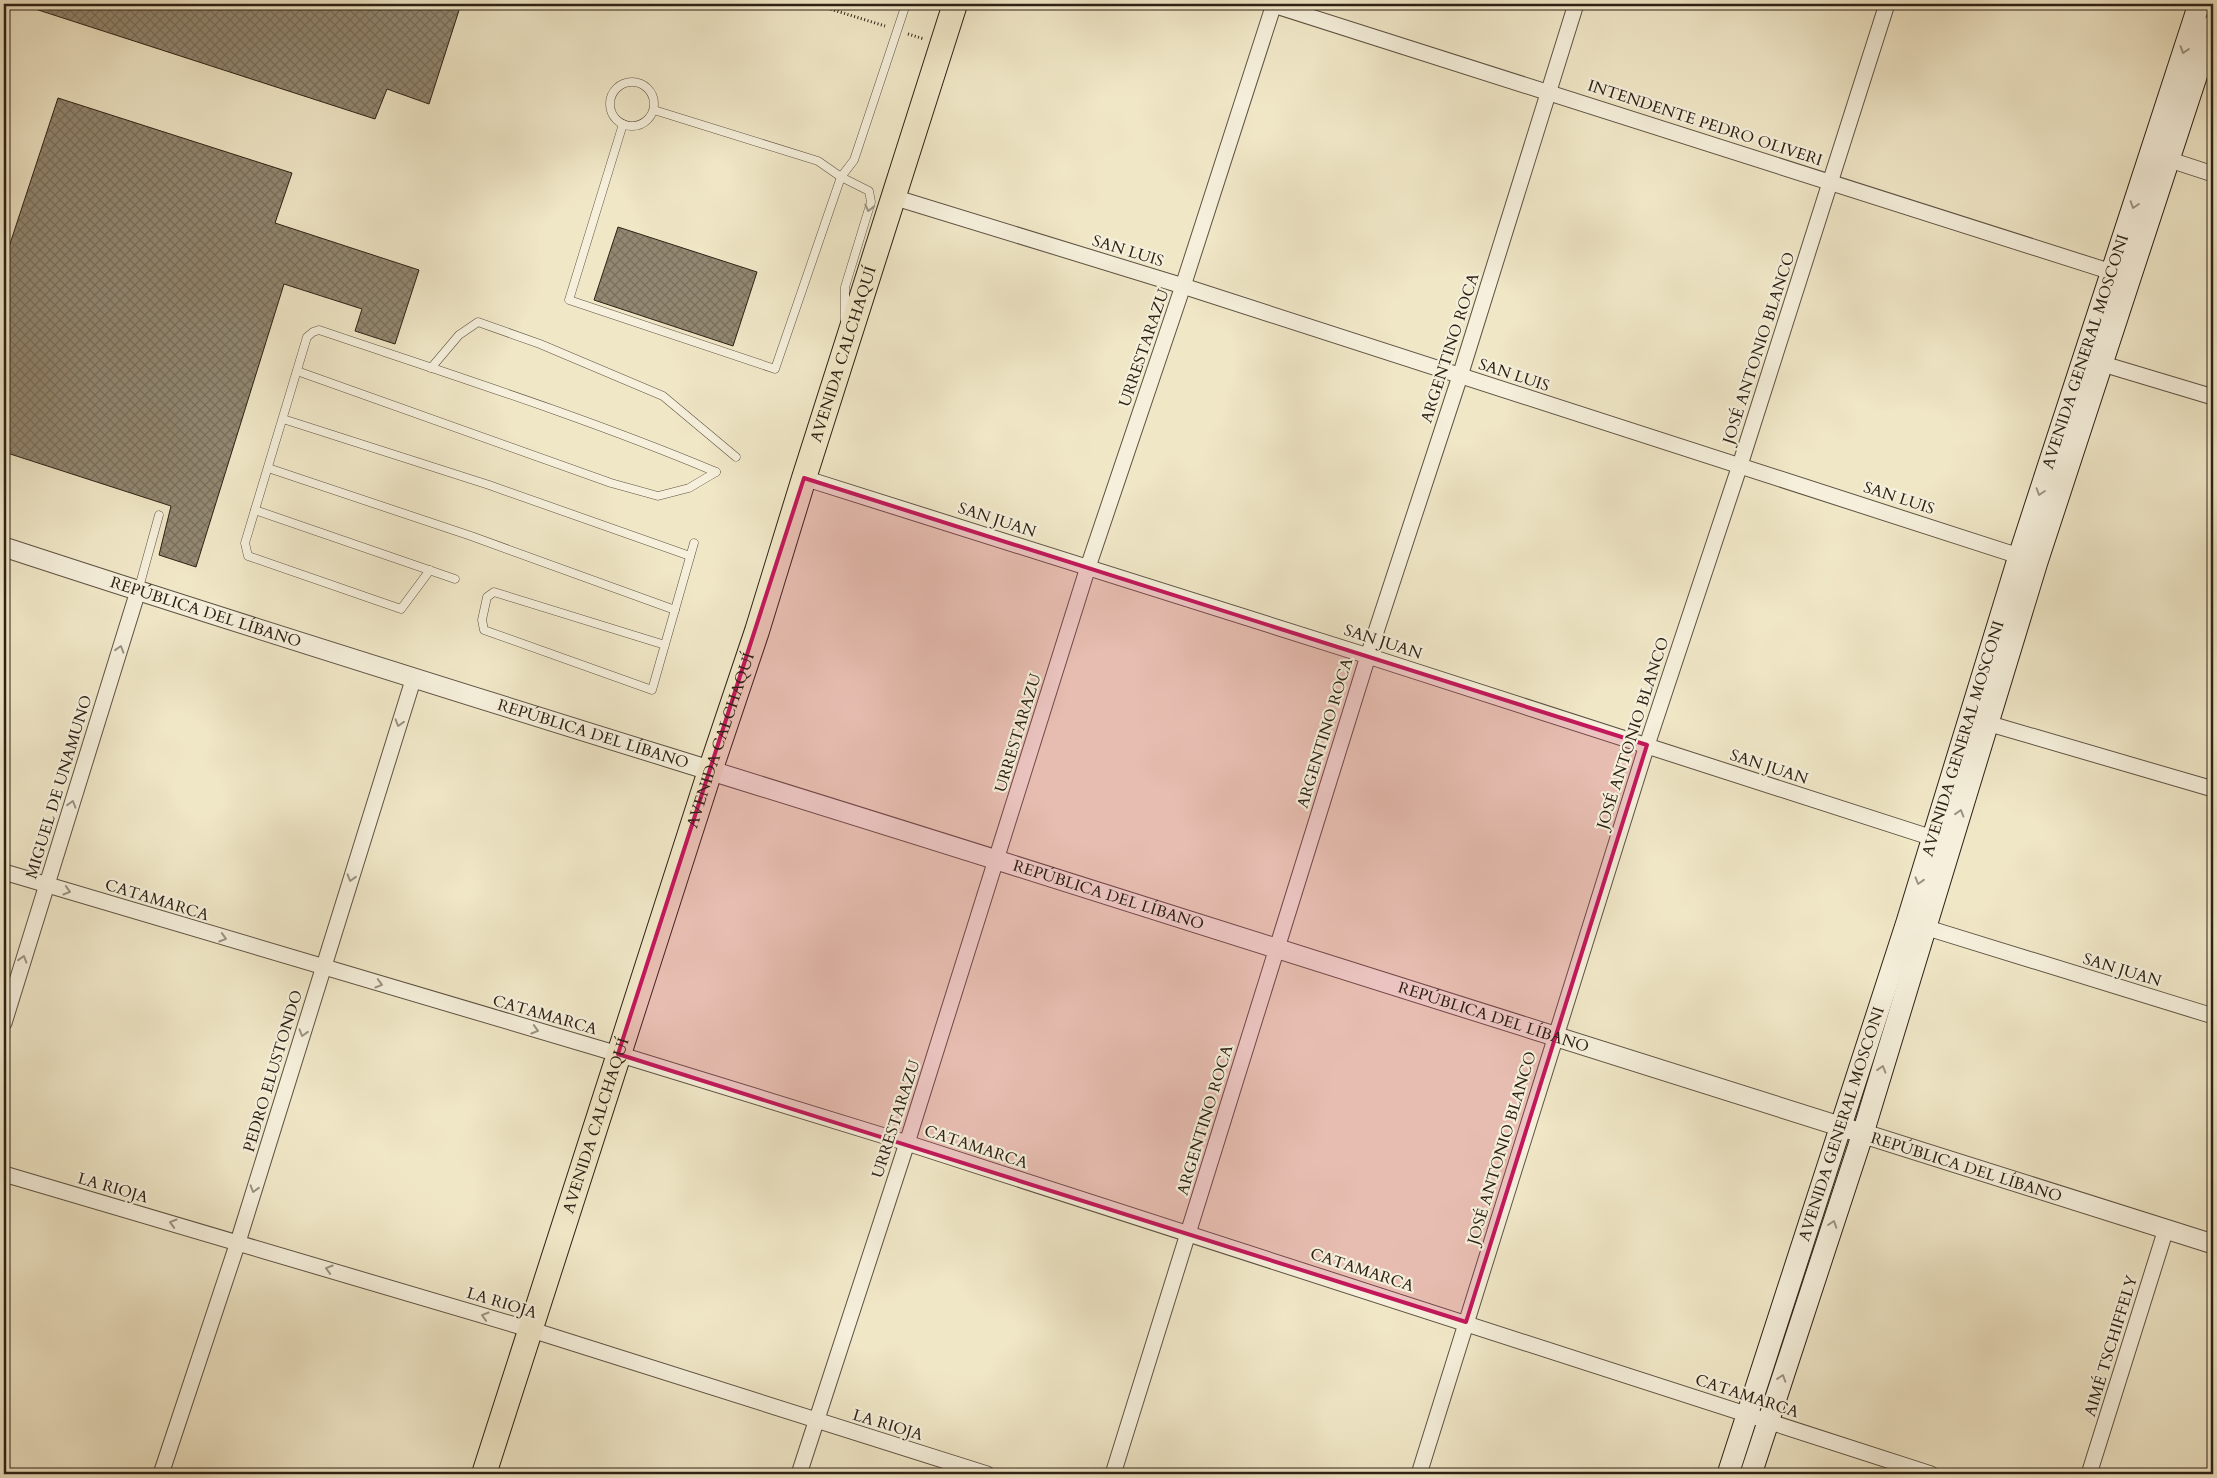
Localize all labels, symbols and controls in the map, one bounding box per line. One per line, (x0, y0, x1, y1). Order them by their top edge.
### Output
one-way arrow (2180, 45, 2190, 54)
street label: INTENDENTE PEDRO OLIVERI (1585, 75, 1825, 171)
one-way arrow (2129, 200, 2139, 208)
one-way arrow (864, 204, 875, 212)
street label: SAN LUIS (1090, 230, 1166, 272)
street label: AVENIDA GENERAL MOSCONI (2037, 232, 2134, 472)
street label: JOSÉ ANTONIO BLANCO (1717, 249, 1801, 449)
street label: AVENIDA CALCHAQUÍ (805, 264, 882, 445)
street label: ARGENTINO ROCA (1415, 270, 1485, 426)
street label: URRESTARAZU (1114, 286, 1174, 410)
street label: SAN LUIS (1476, 353, 1552, 397)
street label: SAN LUIS (1861, 476, 1937, 520)
one-way arrow (2036, 488, 2046, 496)
street label: SAN JUAN (955, 497, 1039, 543)
street label: REPÚBLICA DEL LÍBANO (108, 571, 304, 653)
street label: AVENIDA GENERAL MOSCONI (1917, 618, 2010, 859)
street label: SAN JUAN (1341, 619, 1425, 665)
street label: JOSÉ ANTONIO BLANCO (1591, 634, 1675, 834)
one-way arrow (115, 645, 125, 654)
street label: AVENIDA CALCHAQUÍ (681, 650, 760, 831)
street label: ARGENTINO ROCA (1292, 655, 1359, 811)
street label: URRESTARAZU (989, 671, 1047, 795)
street label: MIGUEL DE UNAMUNO (21, 692, 97, 882)
street label: REPÚBLICA DEL LÍBANO (495, 694, 691, 774)
one-way arrow (395, 718, 405, 727)
street label: SAN JUAN (1727, 744, 1811, 790)
one-way arrow (66, 800, 76, 809)
one-way arrow (1955, 809, 1965, 818)
street label: REPÚBLICA DEL LÍBANO (1010, 855, 1207, 935)
street label: CATAMARCA (102, 874, 212, 926)
one-way arrow (347, 874, 357, 882)
one-way arrow (1915, 877, 1925, 885)
one-way arrow (63, 886, 71, 896)
one-way arrow (218, 933, 227, 943)
street label: SAN JUAN (2080, 948, 2164, 992)
one-way arrow (18, 956, 28, 964)
street label: REPÚBLICA DEL LÍBANO (1395, 977, 1592, 1058)
one-way arrow (374, 979, 382, 989)
street label: PEDRO ELUSTONDO (238, 987, 308, 1155)
street label: CATAMARCA (490, 990, 600, 1041)
street label: AVENIDA GENERAL MOSCONI (1793, 1004, 1890, 1244)
one-way arrow (530, 1024, 539, 1035)
one-way arrow (298, 1029, 308, 1037)
street label: AVENIDA CALCHAQUÍ (557, 1035, 635, 1216)
street label: ARGENTINO ROCA (1172, 1042, 1239, 1198)
street label: JOSÉ ANTONIO BLANCO (1462, 1049, 1542, 1249)
street label: URRESTARAZU (867, 1057, 925, 1181)
one-way arrow (1877, 1065, 1887, 1073)
street label: CATAMARCA (921, 1120, 1031, 1174)
street label: REPÚBLICA DEL LÍBANO (1868, 1127, 2065, 1208)
street label: LA RIOJA (75, 1167, 151, 1209)
one-way arrow (250, 1184, 260, 1192)
one-way arrow (170, 1219, 178, 1229)
one-way arrow (1827, 1220, 1837, 1228)
street label: CATAMARCA (1307, 1243, 1417, 1297)
one-way arrow (325, 1265, 334, 1275)
street label: AIMÉ TSCHIFFELY (2079, 1273, 2143, 1419)
street label: LA RIOJA (464, 1282, 540, 1324)
one-way arrow (481, 1311, 489, 1321)
street label: CATAMARCA (1692, 1369, 1802, 1423)
one-way arrow (1777, 1374, 1787, 1383)
street label: LA RIOJA (850, 1404, 926, 1446)

